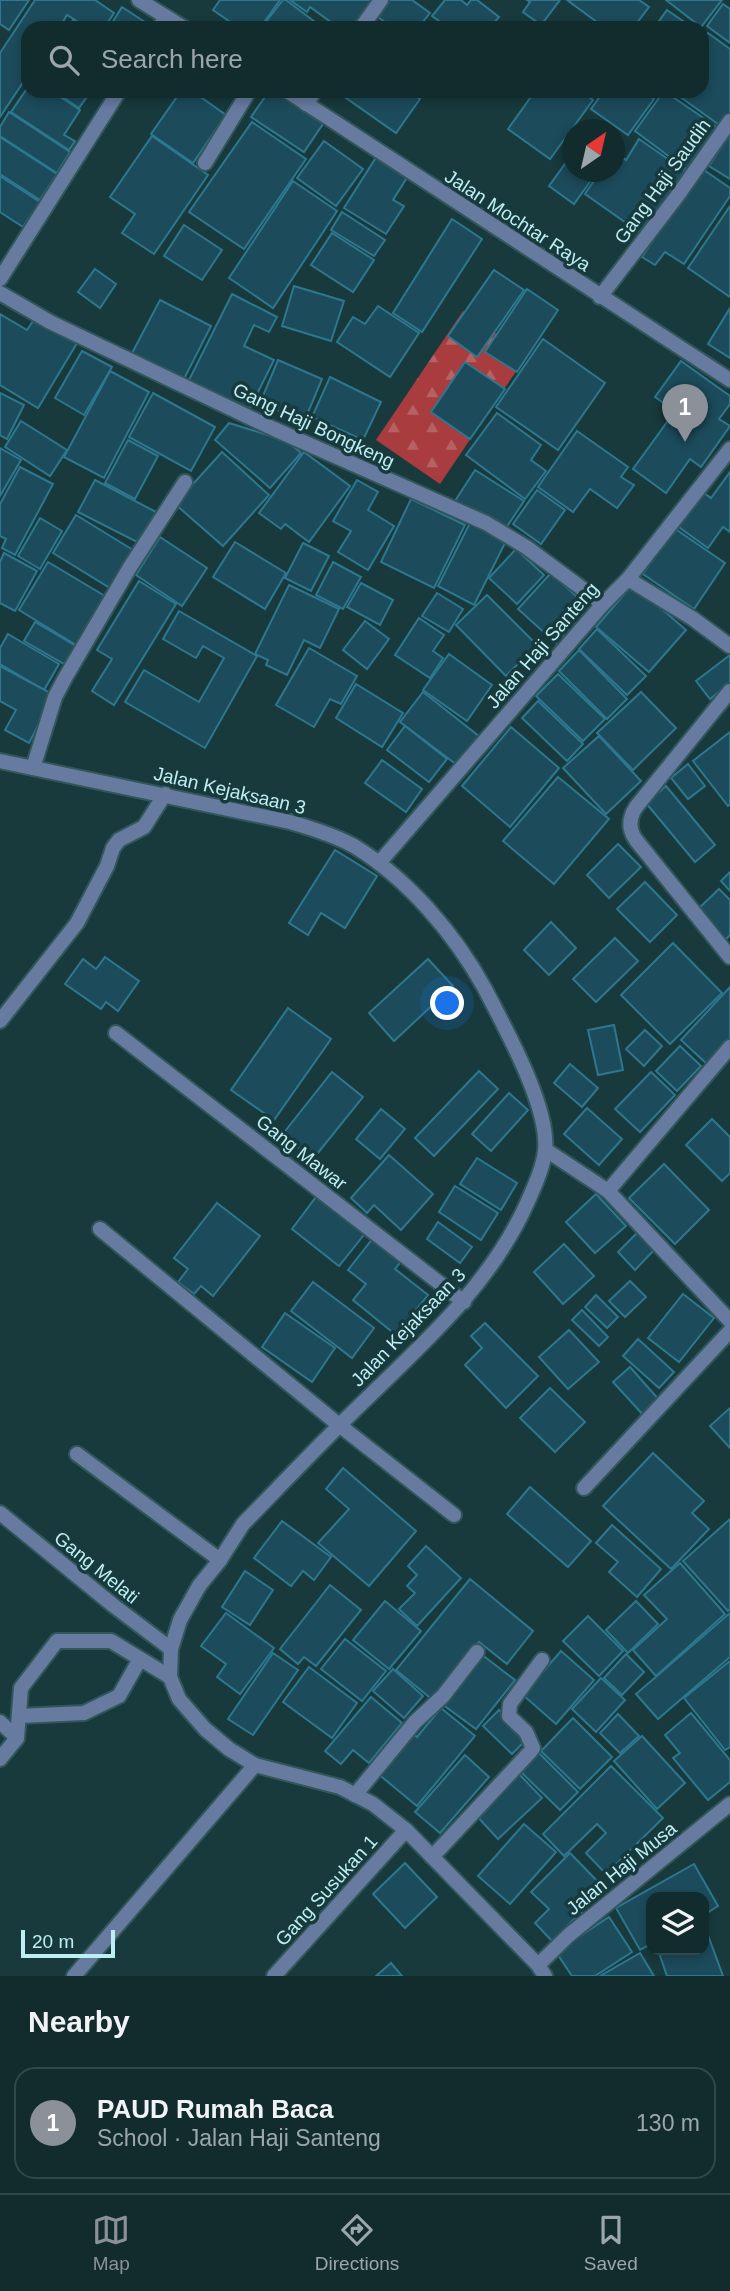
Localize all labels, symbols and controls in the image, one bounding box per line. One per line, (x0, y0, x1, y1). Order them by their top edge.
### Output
search box (21, 21, 709, 98)
icon: search (45, 41, 83, 79)
text: Search here (101, 44, 243, 74)
street label: Gang Haji Saudih (610, 115, 715, 248)
north arrow (562, 119, 625, 182)
street label: Jalan Mochtar Raya (441, 166, 595, 275)
street label: Gang Haji Bongkeng (230, 379, 398, 472)
pin: 1 (662, 384, 708, 442)
street label: Jalan Haji Santeng (482, 578, 603, 712)
street label: Jalan Kejaksaan 3 (152, 763, 308, 818)
your location (430, 986, 464, 1020)
street label: Gang Mawar (252, 1111, 352, 1195)
street label: Jalan Kejaksaan 3 (347, 1264, 470, 1390)
street label: Gang Melati (50, 1527, 143, 1608)
street label: Jalan Haji Musa (562, 1817, 681, 1919)
street label: Gang Susukan 1 (271, 1831, 382, 1950)
map controls (646, 1892, 709, 1955)
button: layers (646, 1892, 709, 1955)
scale bar (21, 1927, 116, 1959)
text: 20 m (32, 1931, 74, 1952)
text: Nearby (28, 2005, 130, 2038)
text: PAUD Rumah Baca (97, 2094, 333, 2124)
text: 1 (47, 2110, 59, 2136)
text: 130 m (636, 2110, 700, 2136)
text: School · Jalan Haji Santeng (97, 2125, 381, 2151)
tab: Map (92, 2211, 130, 2275)
tab: Directions (315, 2211, 399, 2275)
tab: Saved (584, 2211, 638, 2275)

